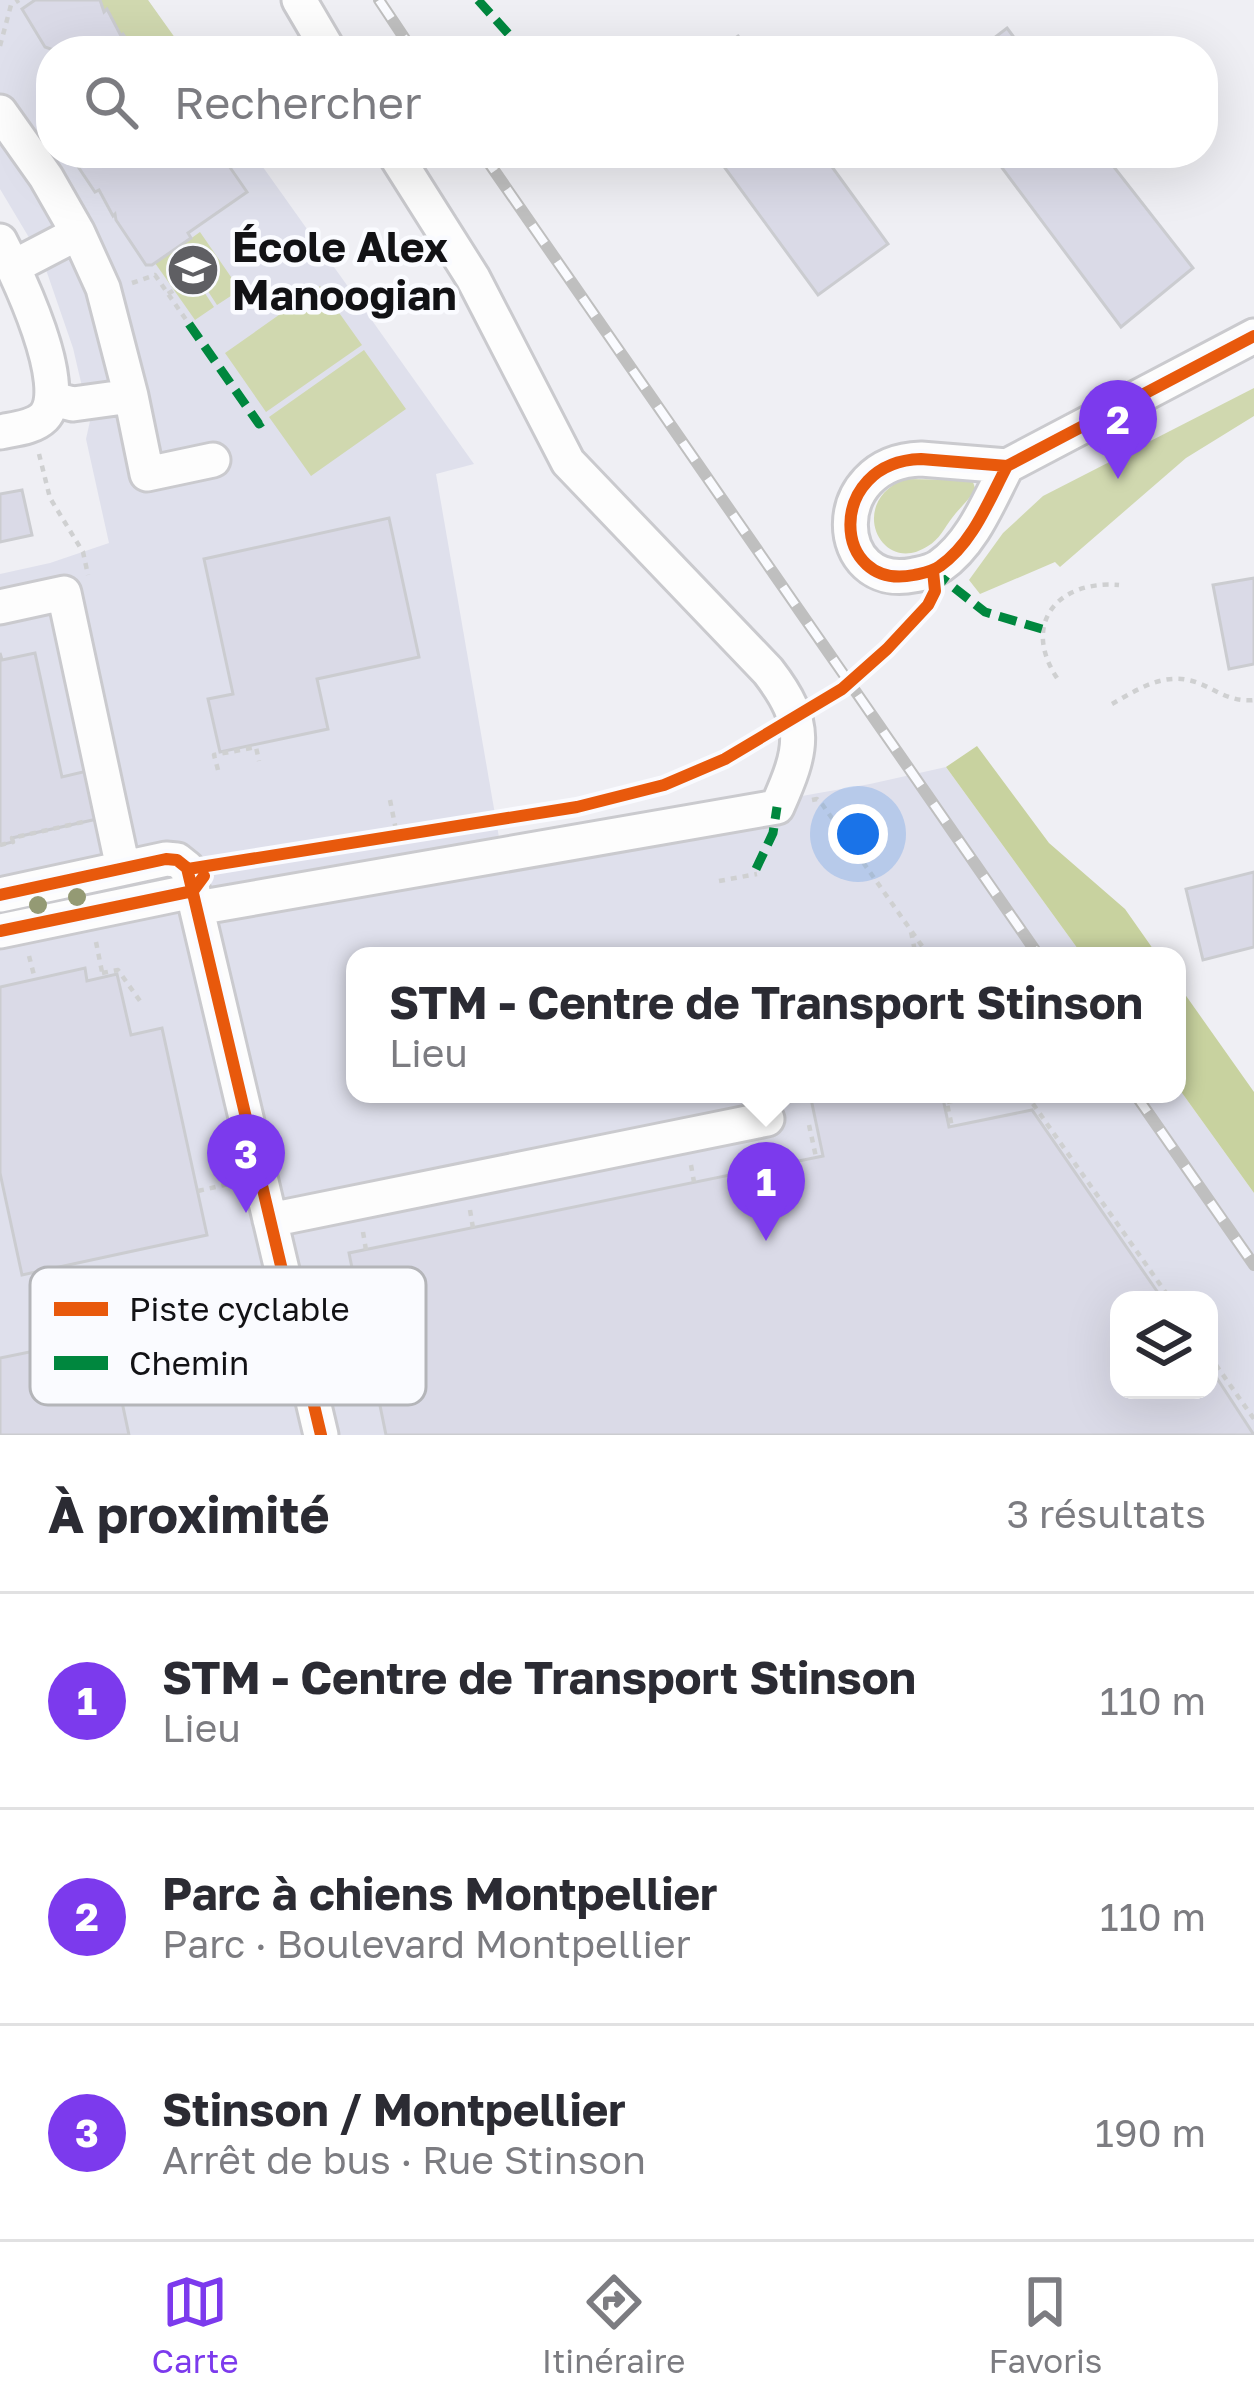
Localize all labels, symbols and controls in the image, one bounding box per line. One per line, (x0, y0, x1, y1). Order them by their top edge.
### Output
search box (36, 36, 1218, 168)
icon: search (78, 69, 144, 135)
text: Rechercher (174, 75, 422, 129)
place label: École Alex Manoogian (232, 221, 457, 319)
school or university icon: École Alex Manoogian (165, 242, 221, 298)
pin: 2 (1079, 380, 1157, 479)
your location (828, 804, 888, 864)
popup (346, 947, 1186, 1103)
text: STM - Centre de Transport Stinson (389, 975, 1143, 1029)
text: Lieu (389, 1029, 468, 1076)
pin: 3 (207, 1114, 285, 1213)
pin: 1 (727, 1142, 805, 1241)
legend (30, 1267, 426, 1405)
text: Piste cyclable (129, 1289, 350, 1328)
map controls (1110, 1291, 1218, 1399)
button: layers (1110, 1291, 1218, 1399)
text: Chemin (129, 1343, 249, 1382)
text: À proximité (48, 1483, 330, 1544)
text: 3 résultats (1007, 1490, 1206, 1537)
text: STM - Centre de Transport Stinson (162, 1650, 916, 1704)
text: 1 (77, 1677, 97, 1724)
text: 110 m (1100, 1677, 1206, 1724)
text: Lieu (162, 1704, 241, 1751)
text: Parc à chiens Montpellier (162, 1866, 718, 1920)
text: 2 (75, 1893, 99, 1940)
text: 110 m (1100, 1893, 1206, 1940)
text: Parc · Boulevard Montpellier (162, 1920, 691, 1967)
text: Stinson / Montpellier (162, 2082, 626, 2136)
text: 3 (75, 2109, 99, 2156)
text: 190 m (1095, 2109, 1206, 2156)
text: Arrêt de bus · Rue Stinson (162, 2136, 646, 2183)
tab: Carte (152, 2269, 239, 2380)
tab: Itinéraire (542, 2269, 685, 2380)
tab: Favoris (989, 2269, 1102, 2380)

